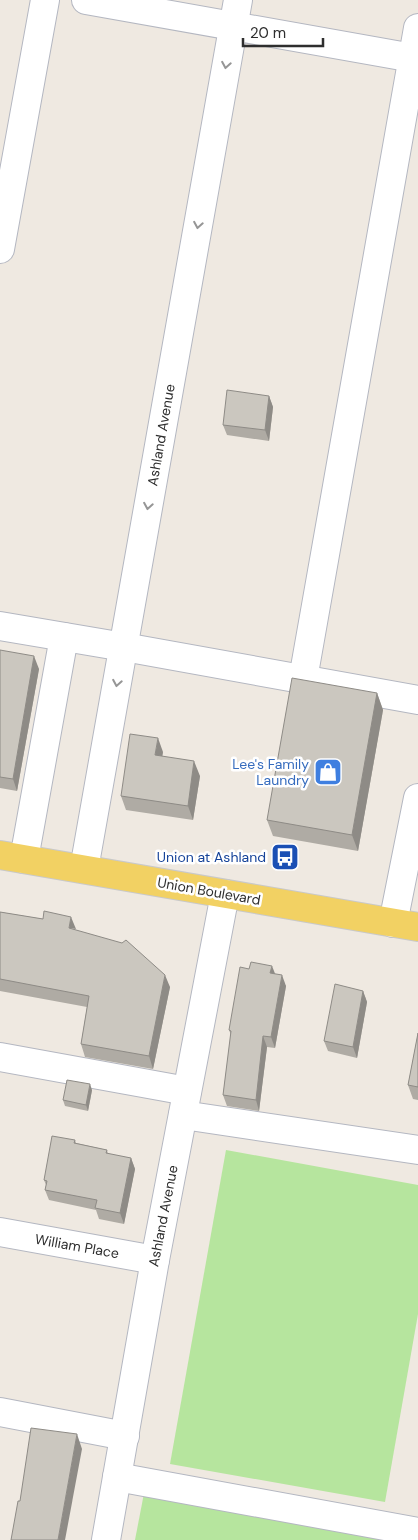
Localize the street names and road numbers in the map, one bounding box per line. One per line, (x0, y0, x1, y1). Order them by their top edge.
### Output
street label: Ashland Avenue (143, 383, 179, 487)
street label: Union Boulevard (156, 873, 262, 909)
street label: Ashland Avenue (144, 1164, 182, 1268)
street label: William Place (34, 1230, 121, 1262)

